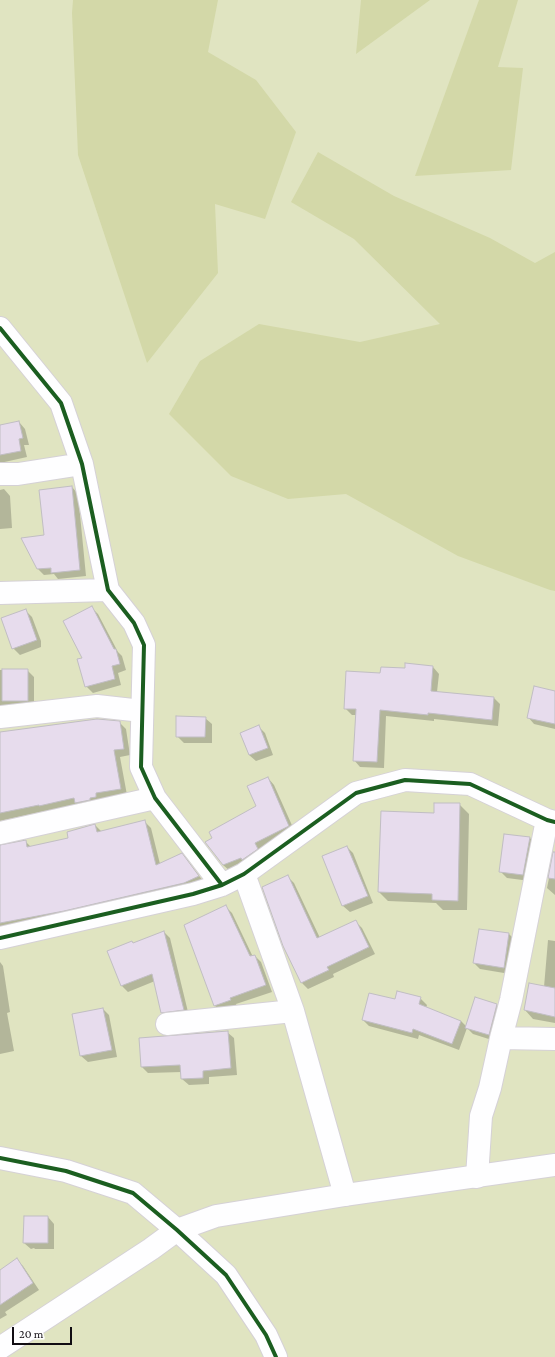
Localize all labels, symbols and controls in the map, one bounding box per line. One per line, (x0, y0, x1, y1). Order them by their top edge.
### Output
scale bar (14, 1319, 74, 1345)
text: 20 m (19, 1327, 43, 1341)

